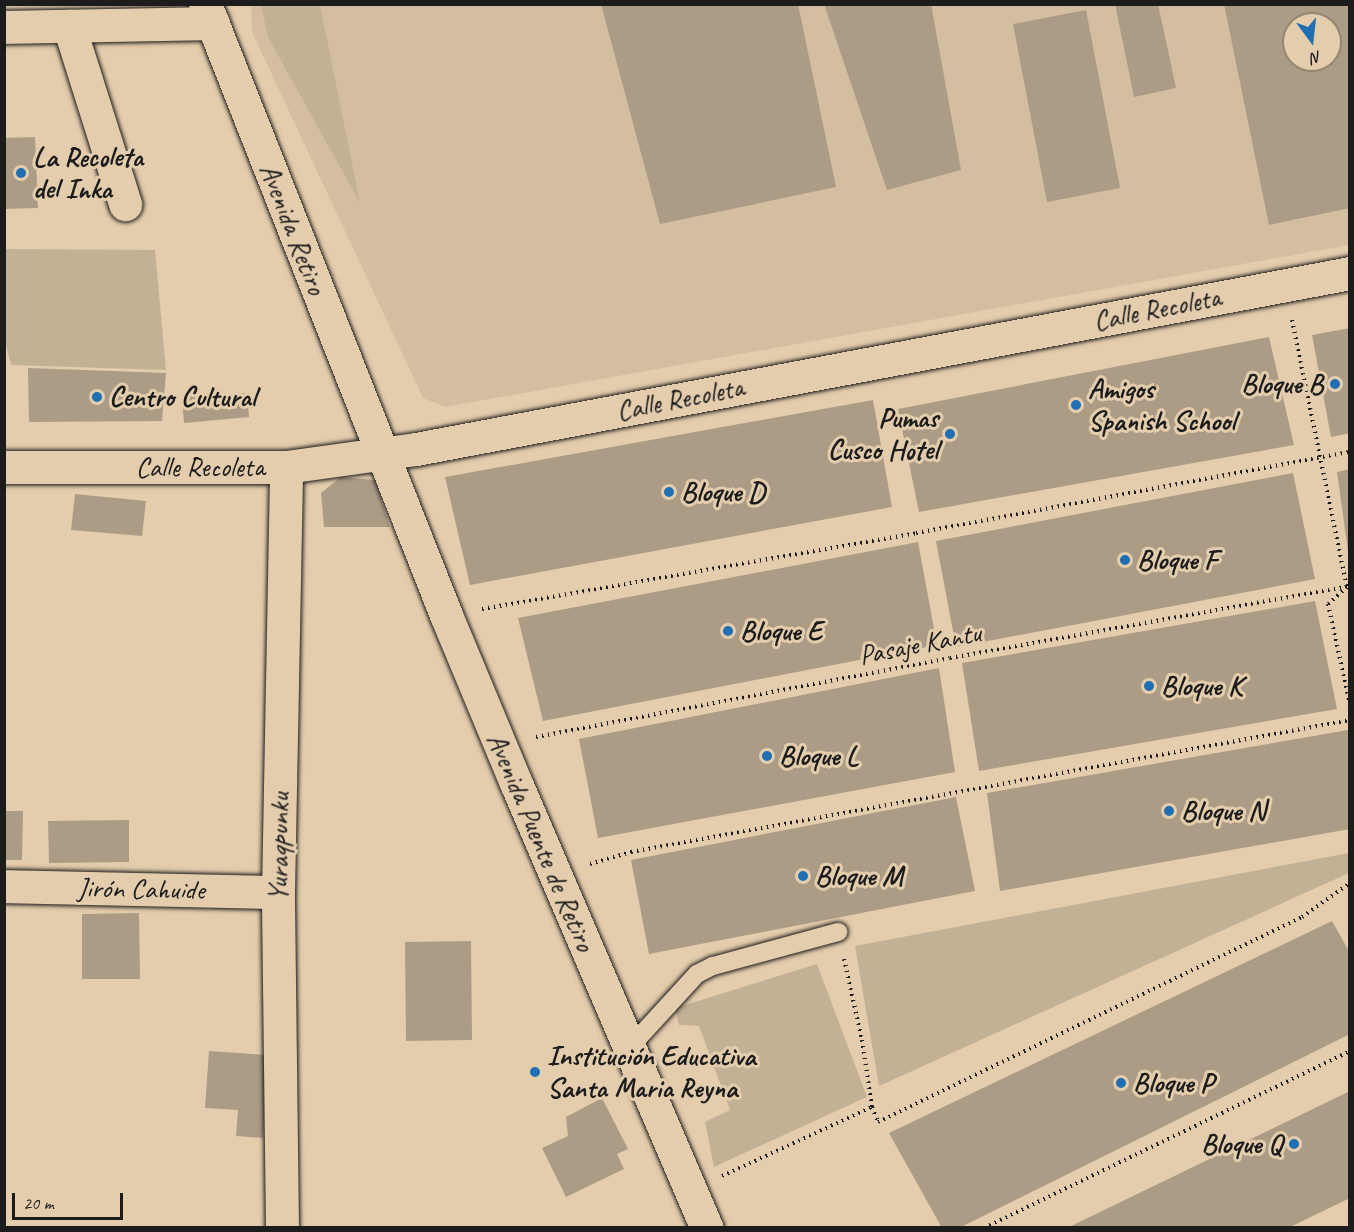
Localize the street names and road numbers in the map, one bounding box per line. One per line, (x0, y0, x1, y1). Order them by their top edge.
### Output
street label: Avenida Retiro (253, 159, 333, 299)
street label: Calle Recoleta (1090, 280, 1224, 338)
street label: Calle Recoleta (613, 370, 747, 428)
street label: Calle Recoleta (135, 450, 265, 484)
street label: Pasaje Kantu (856, 616, 984, 672)
street label: Avenida Puente de Retiro (480, 728, 602, 956)
street label: Yuraqpunku (261, 792, 297, 902)
street label: Jirón Cahuide (77, 871, 205, 907)

